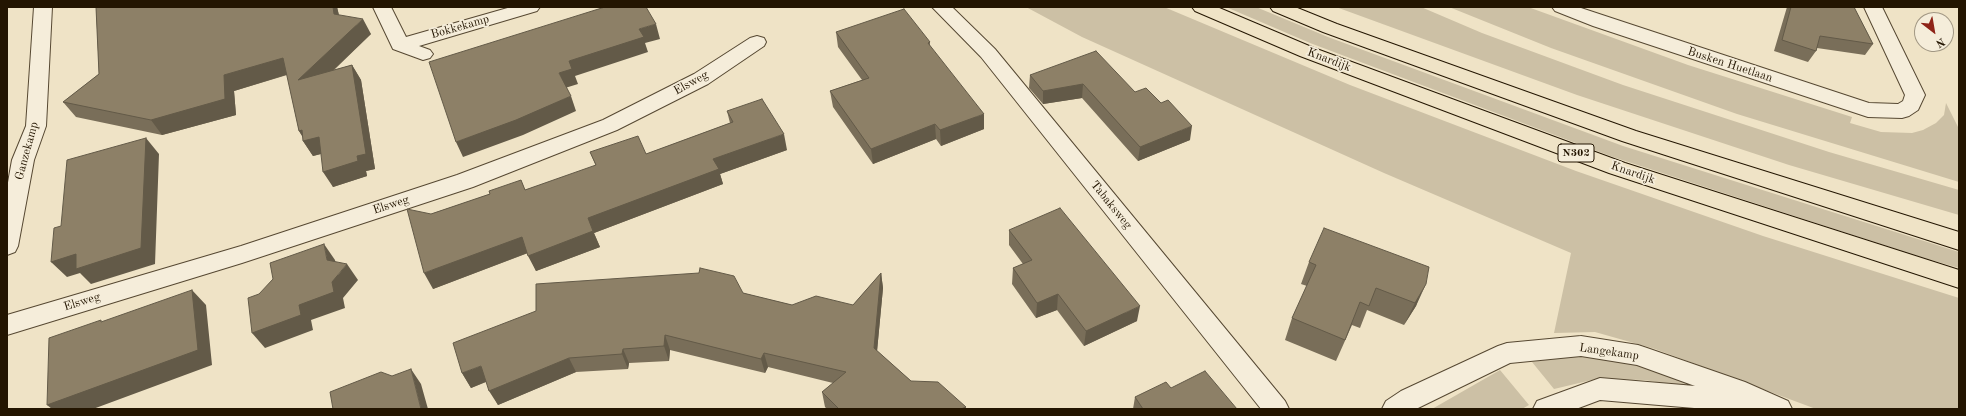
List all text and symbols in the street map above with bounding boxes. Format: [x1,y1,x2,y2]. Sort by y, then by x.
street label: Bokkekamp [429,12,491,42]
north arrow [1914,12,1954,52]
text: N [1933,35,1946,49]
street label: Busken Huetlaan [1686,44,1774,86]
street label: Knardijk [1305,45,1353,75]
street label: Elsweg [671,68,711,98]
street label: Ganzekamp [12,120,42,182]
road number: N302 [1558,144,1594,162]
street label: Knardijk [1609,159,1657,187]
street label: Tabaksweg [1087,178,1135,232]
street label: Elsweg [371,192,411,218]
street label: Elsweg [62,290,102,314]
street label: Langekamp [1578,341,1640,363]

